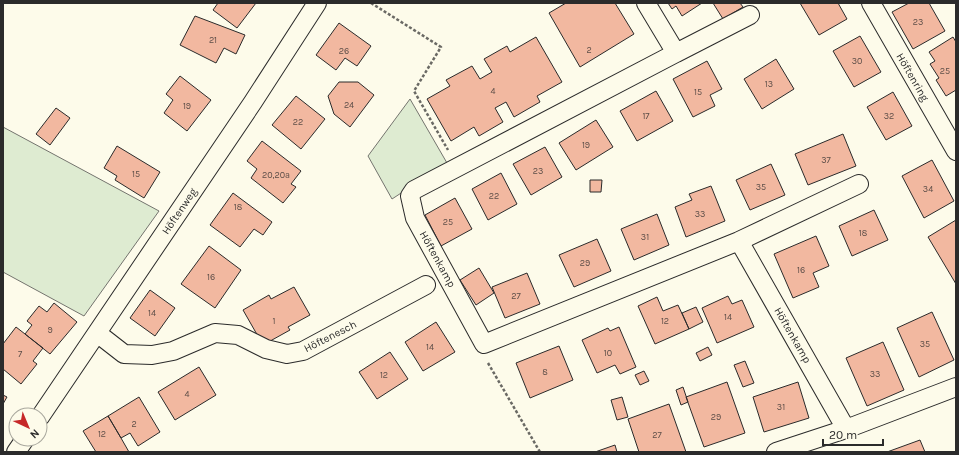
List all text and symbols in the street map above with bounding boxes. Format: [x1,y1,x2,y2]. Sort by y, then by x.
house number: 23 [913,17,923,27]
house number: 21 [209,35,217,45]
house number: 2 [586,45,592,55]
house number: 26 [339,46,349,56]
street label: Höftenring [894,51,932,104]
house number: 30 [852,56,862,66]
house number: 25 [940,66,950,76]
house number: 13 [765,79,773,89]
house number: 4 [490,86,496,96]
house number: 15 [694,87,702,97]
house number: 24 [344,100,354,110]
house number: 19 [183,101,191,111]
house number: 17 [642,111,650,121]
house number: 32 [884,111,894,121]
house number: 22 [293,117,303,127]
house number: 19 [582,140,590,150]
house number: 37 [821,155,832,165]
house number: 23 [533,166,543,176]
house number: 15 [132,169,140,179]
house number: 20,20a [262,170,290,180]
house number: 35 [756,182,766,192]
house number: 34 [923,184,933,194]
street label: Höftenweg [159,185,200,237]
house number: 22 [489,191,499,201]
house number: 18 [234,202,243,212]
house number: 33 [695,209,705,219]
house number: 25 [443,217,453,227]
house number: 18 [859,228,868,238]
street label: Höftenkamp [417,229,458,290]
house number: 31 [641,232,649,242]
house number: 29 [580,258,590,268]
house number: 16 [797,265,805,275]
house number: 16 [207,272,215,282]
house number: 27 [511,291,521,301]
street label: Höftenkamp [771,305,814,366]
house number: 14 [148,308,156,318]
house number: 14 [724,312,732,322]
house number: 1 [273,316,276,326]
house number: 12 [661,316,669,326]
street label: Höftenesch [302,318,359,355]
house number: 9 [47,325,53,335]
house number: 35 [920,339,930,349]
house number: 14 [426,342,434,352]
house number: 10 [604,348,612,358]
house number: 7 [18,349,23,359]
house number: 8 [542,367,548,377]
house number: 33 [870,369,880,379]
house number: 12 [380,370,388,380]
house number: 4 [184,389,190,399]
house number: 31 [777,402,785,412]
north arrow [8,407,48,447]
house number: 29 [711,412,721,422]
house number: 2 [131,419,137,429]
scale bar [823,421,883,447]
text: N [27,426,42,441]
text: 20 m [829,428,857,442]
house number: 12 [98,429,106,439]
house number: 27 [652,430,662,440]

